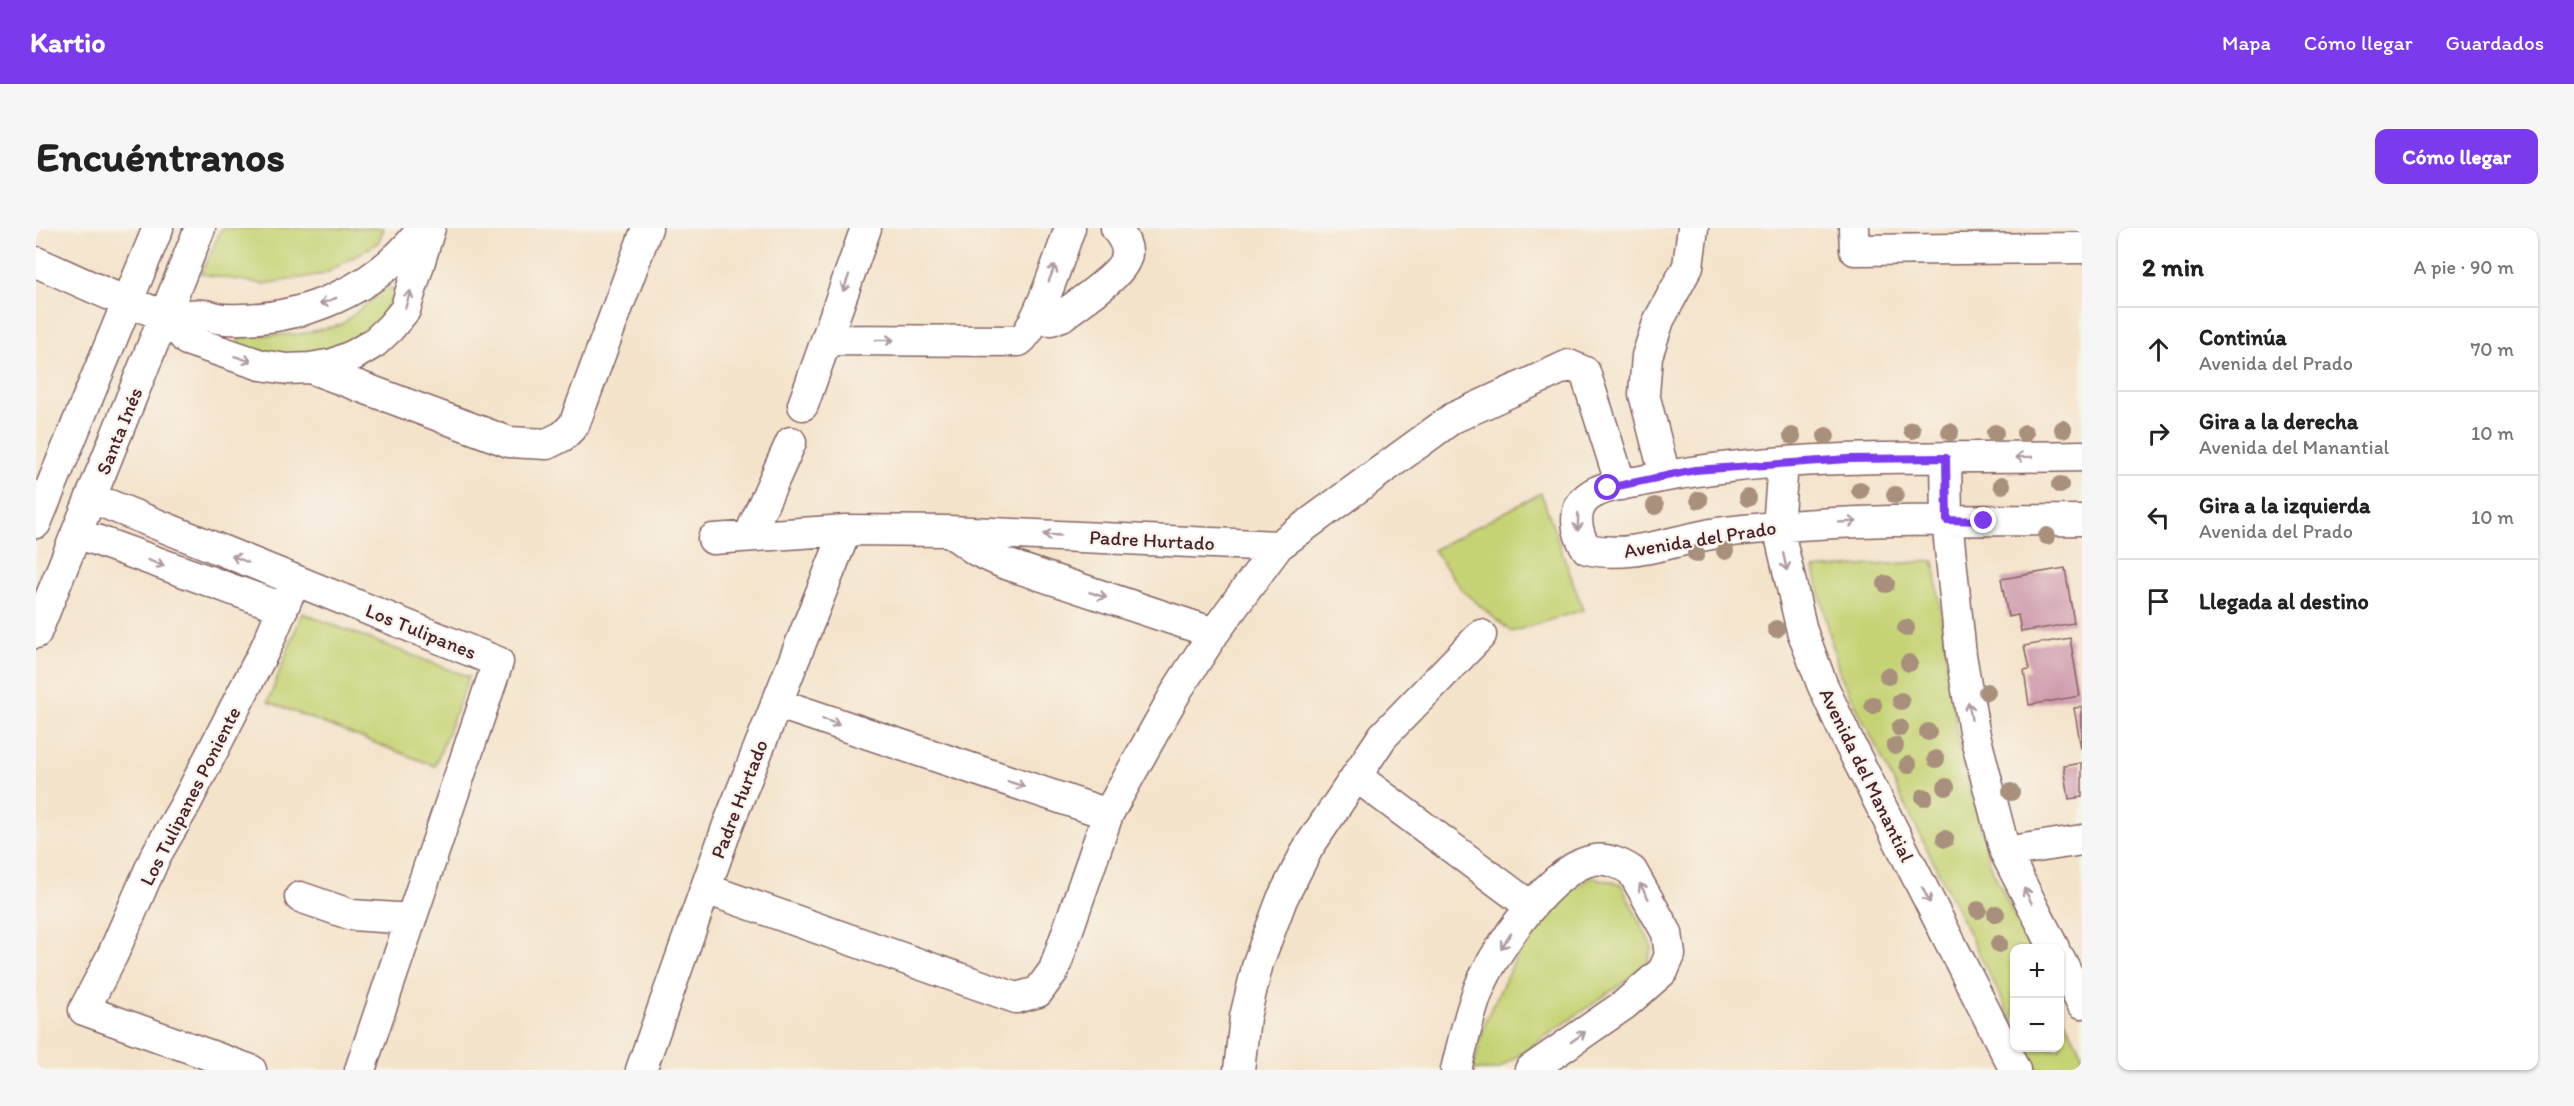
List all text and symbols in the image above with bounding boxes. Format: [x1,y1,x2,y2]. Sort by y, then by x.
text: Kartio [30,25,105,59]
text: Mapa [2222,30,2271,55]
text: Cómo llegar [2304,30,2413,55]
text: Guardados [2446,30,2544,55]
button: Cómo llegar [2375,129,2538,184]
text: Encuéntranos [36,131,285,182]
text: 2 min [2142,251,2204,283]
text: A pie · 90 m [2414,255,2514,279]
one-way arrow [1047,265,1058,283]
one-way arrow [840,273,851,292]
one-way arrow [403,290,414,309]
one-way arrow [320,297,338,308]
text: Continúa [2199,324,2287,351]
icon: ahead [2142,333,2175,366]
one-way arrow [874,334,894,346]
text: 70 m [2470,337,2514,361]
text: Avenida del Prado [2199,351,2353,375]
one-way arrow [233,354,252,365]
street label: Santa Inés [91,384,147,478]
text: Gira a la derecha [2199,408,2358,435]
icon: right [2142,417,2175,450]
text: 10 m [2471,421,2514,445]
text: Avenida del Manantial [2199,435,2389,459]
one-way arrow [2014,452,2034,463]
route start [1594,474,1620,500]
text: Gira a la izquierda [2199,492,2370,519]
icon: left [2142,501,2175,534]
text: 10 m [2471,505,2514,529]
route end [1970,507,1996,533]
one-way arrow [1573,511,1584,531]
street label: Avenida del Prado [1622,515,1778,563]
one-way arrow [1837,517,1857,528]
text: Avenida del Prado [2199,519,2353,543]
street label: Padre Hurtado [1089,525,1215,555]
one-way arrow [1042,529,1062,540]
one-way arrow [1780,552,1791,572]
one-way arrow [232,553,250,564]
one-way arrow [146,558,165,569]
icon: arrive [2142,585,2175,618]
text: Llegada al destino [2199,588,2369,615]
one-way arrow [1088,590,1107,601]
street label: Los Tulipanes [362,598,480,664]
street label: Avenida del Manantial [1815,684,1920,866]
street label: Los Tulipanes Poniente [134,702,246,890]
one-way arrow [1965,702,1976,721]
one-way arrow [821,717,840,728]
street label: Padre Hurtado [705,736,773,862]
one-way arrow [1006,779,1025,790]
one-way arrow [1637,883,1649,900]
one-way arrow [1921,886,1932,904]
one-way arrow [2021,888,2033,906]
one-way arrow [1499,933,1512,950]
map controls [2010,944,2064,1052]
button: + [2010,944,2064,998]
button: − [2010,998,2064,1052]
one-way arrow [1569,1031,1586,1043]

